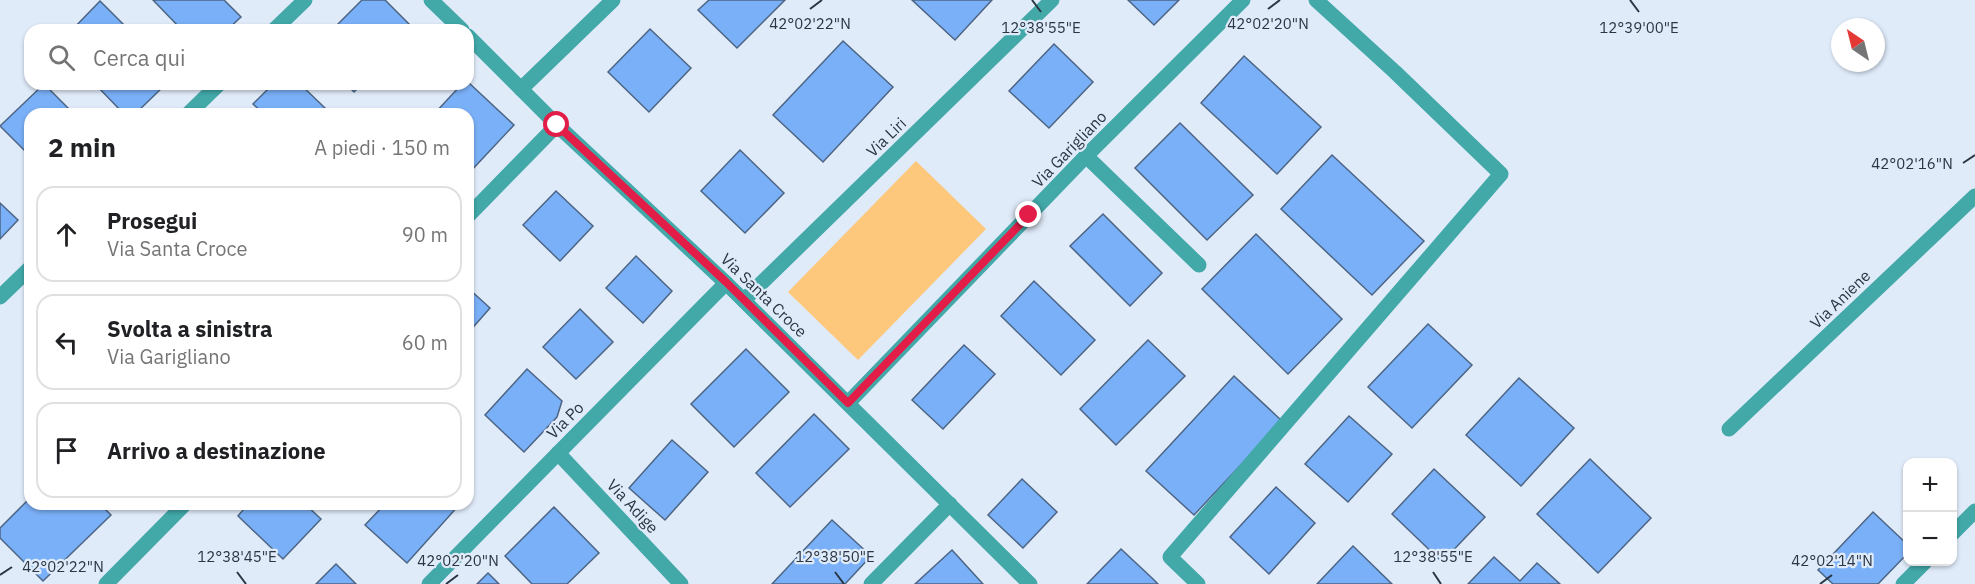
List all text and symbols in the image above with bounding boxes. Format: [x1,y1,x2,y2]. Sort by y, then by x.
text: 42°02'22"N [769,14,851,33]
text: 42°02'20"N [1227,14,1309,33]
text: 12°38'55"E [1001,18,1081,37]
text: 12°39'00"E [1599,18,1679,37]
north arrow [1831,18,1885,72]
search box [24,24,474,90]
icon: search [45,41,78,74]
text: Cerca qui [93,43,185,72]
street label: Via Garigliano [1027,106,1111,192]
route start [543,111,569,137]
street label: Via Liri [862,113,910,161]
text: 2 min [48,130,116,164]
text: A piedi · 150 m [314,134,450,161]
text: 42°02'16"N [1871,154,1953,173]
route end [1015,201,1041,227]
text: Prosegui [107,206,197,235]
icon: ahead [50,218,83,251]
text: 90 m [402,221,448,248]
text: Via Santa Croce [107,235,247,262]
street label: Via Santa Croce [717,249,812,341]
street label: Via Aniene [1806,265,1874,333]
text: Svolta a sinistra [107,314,272,343]
icon: left [50,326,83,359]
text: 60 m [402,329,448,356]
text: Via Garigliano [107,343,231,370]
street label: Via Po [542,397,588,443]
icon: arrive [50,434,83,467]
text: Arrivo a destinazione [107,436,326,465]
map controls [1903,458,1957,566]
button: + [1903,458,1957,512]
street label: Via Adige [603,475,663,537]
button: − [1903,512,1957,566]
text: 12°38'45"E [197,547,277,566]
text: 12°38'50"E [795,547,875,566]
text: 12°38'55"E [1393,547,1473,566]
text: 42°02'20"N [417,551,499,570]
text: 42°02'14"N [1791,551,1873,570]
text: 42°02'22"N [22,557,104,576]

